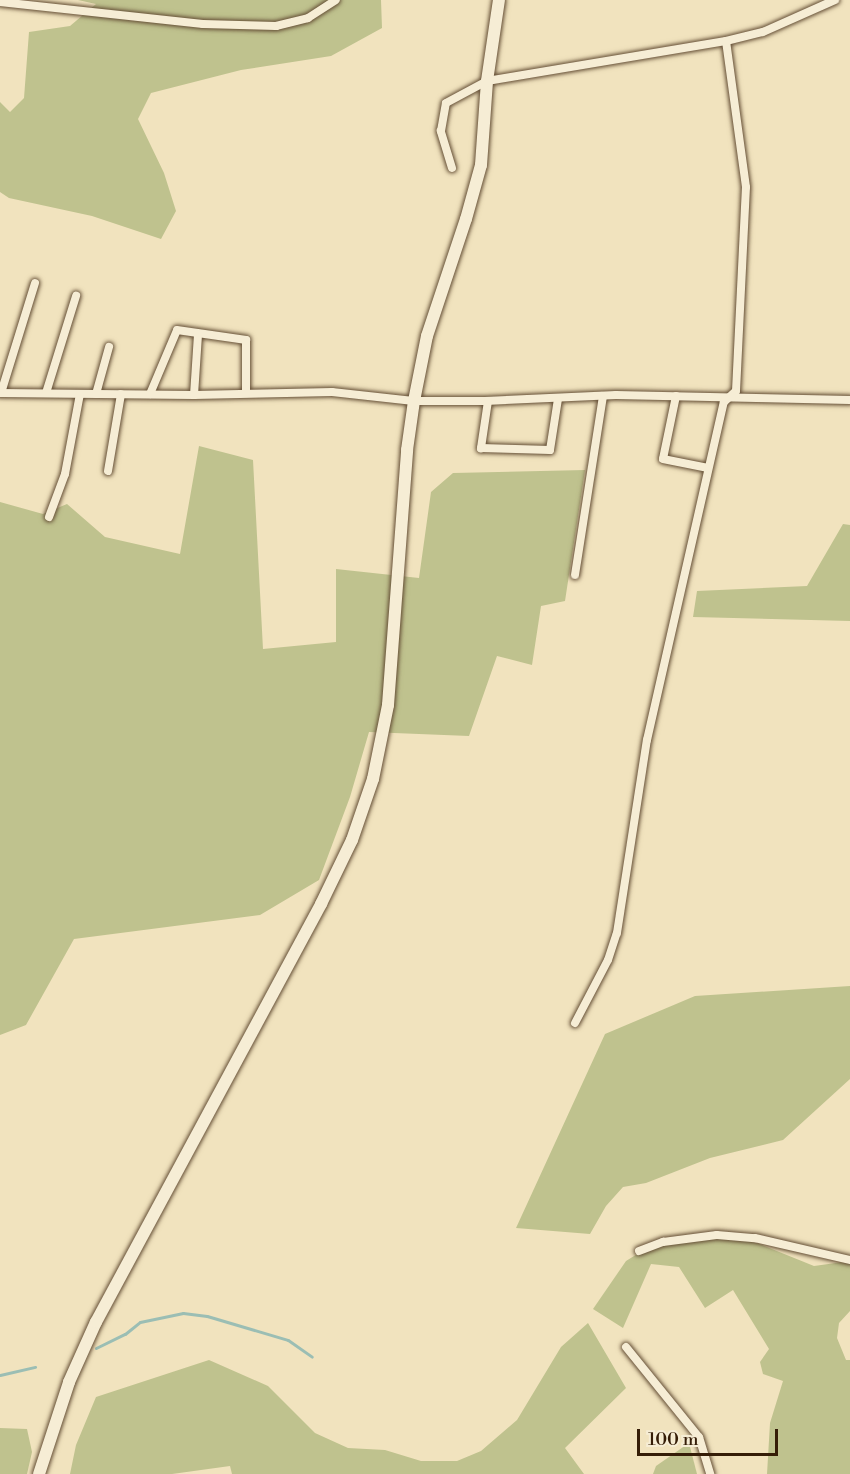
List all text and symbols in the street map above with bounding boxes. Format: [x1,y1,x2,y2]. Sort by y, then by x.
scale bar [640,1417,781,1455]
text: 100 m [648,1428,699,1451]

